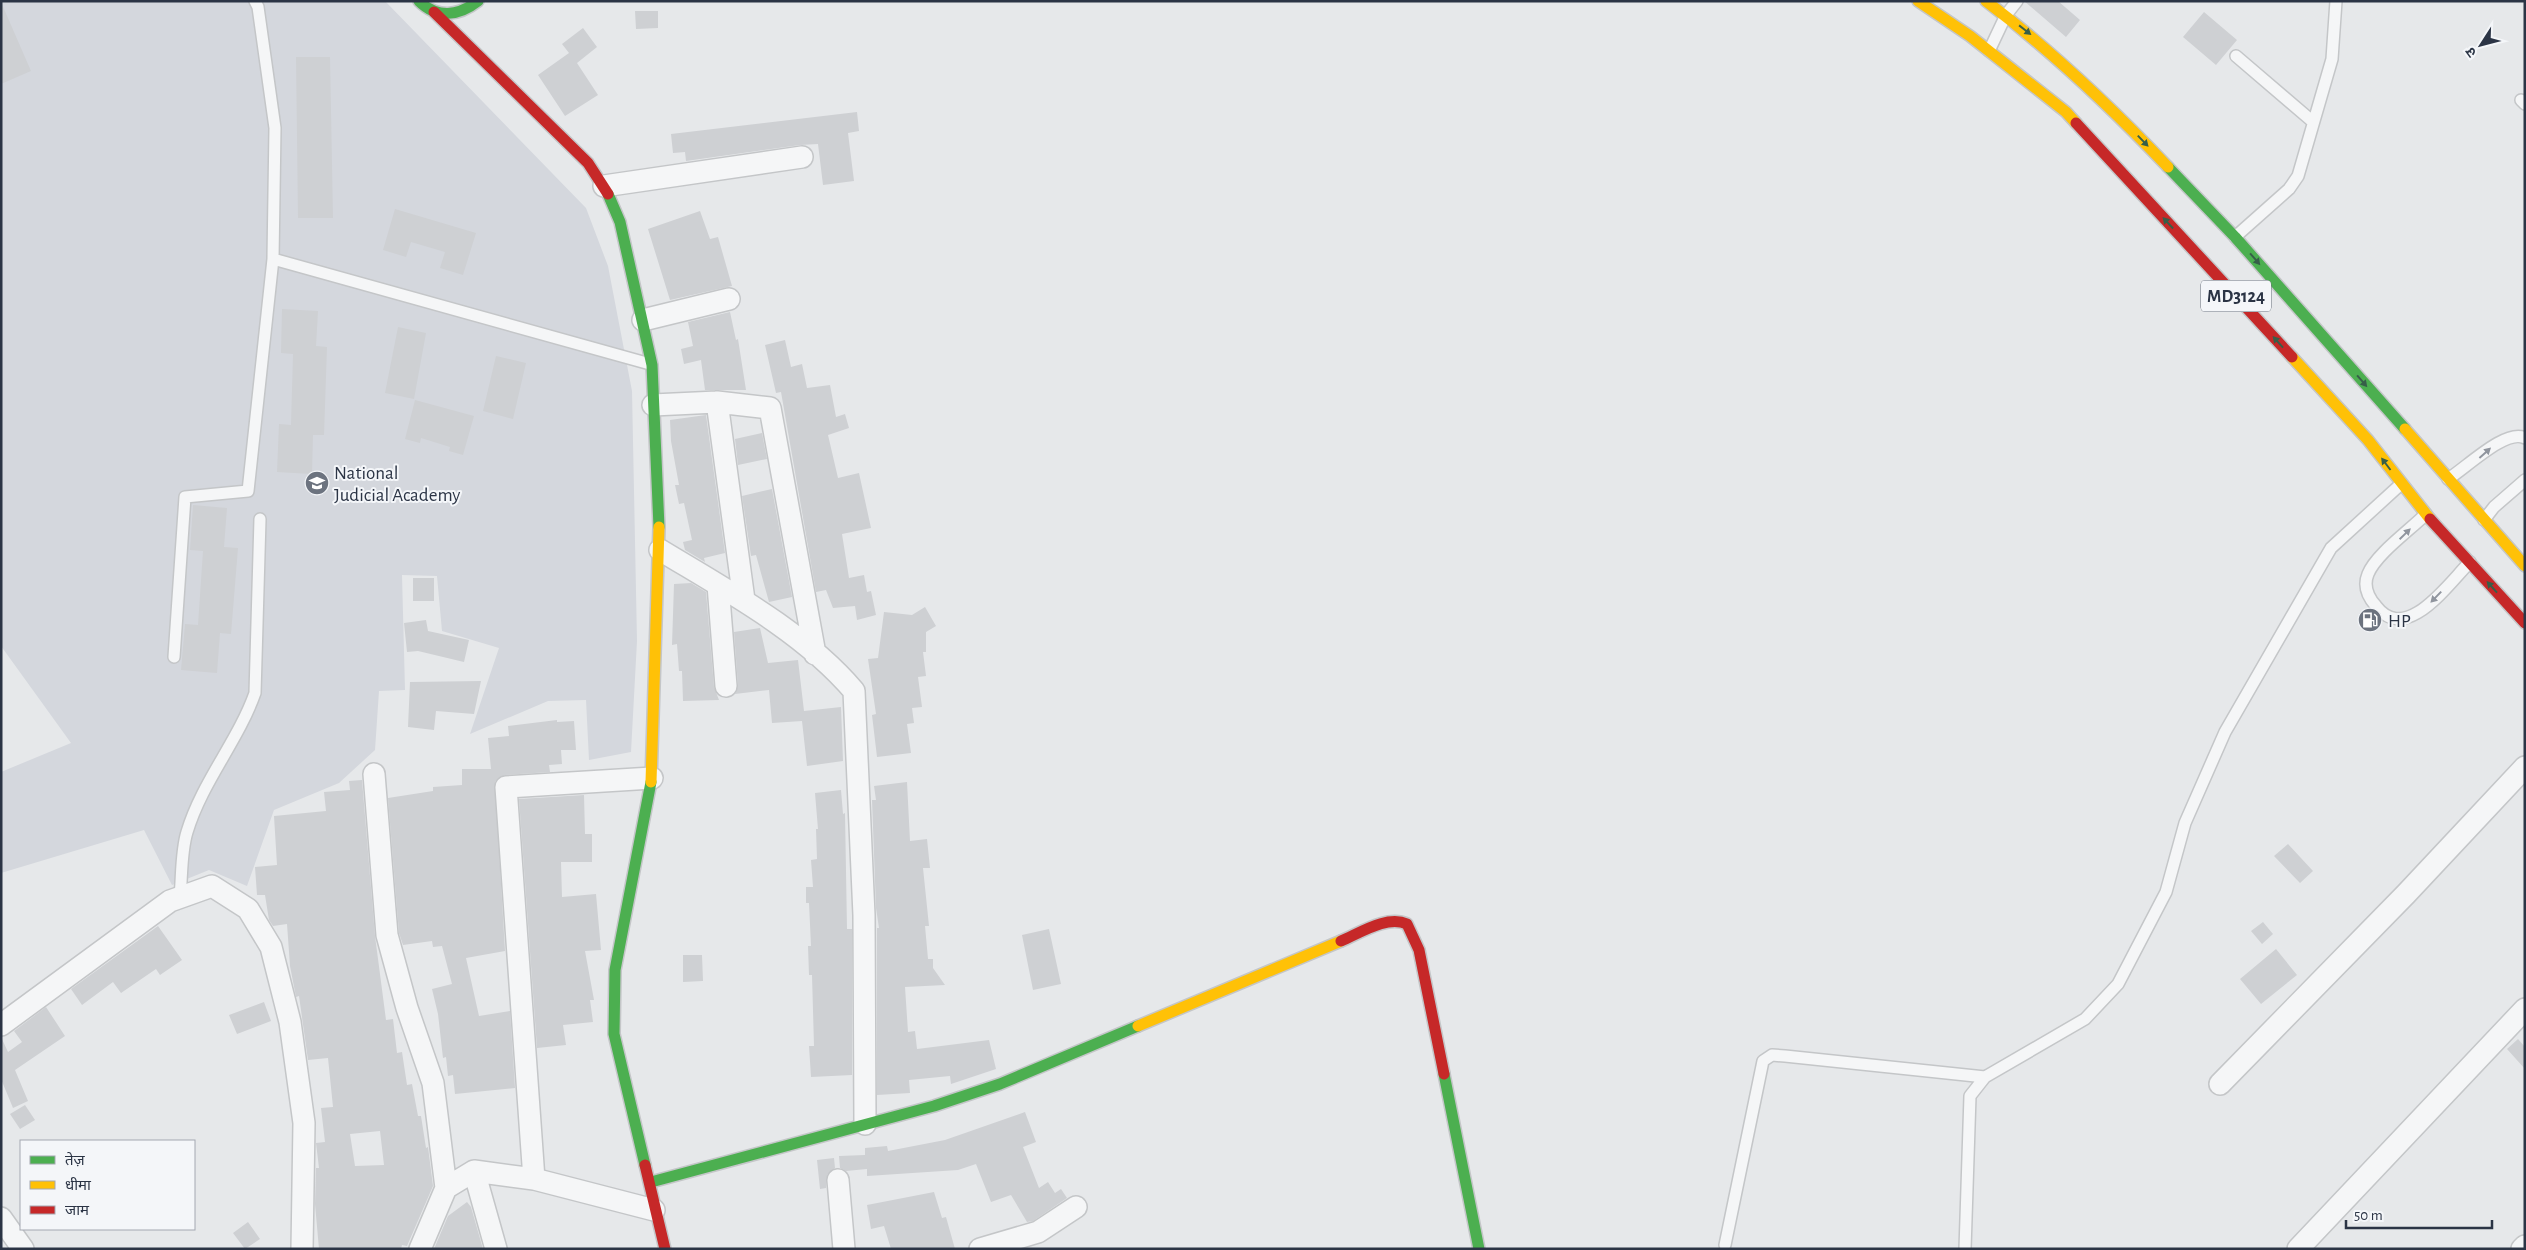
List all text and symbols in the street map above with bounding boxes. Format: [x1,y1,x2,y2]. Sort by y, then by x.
north arrow [2456,20,2506,70]
one-way arrow [2018,25,2032,35]
text: उ [2463,44,2479,59]
one-way arrow [2137,135,2149,147]
one-way arrow [2162,217,2174,229]
one-way arrow [2249,253,2260,266]
road number: MD3124 [2201,280,2271,312]
one-way arrow [2272,337,2284,349]
one-way arrow [2356,375,2368,387]
one-way arrow [2479,447,2491,459]
one-way arrow [2381,457,2391,471]
place label: National Judicial Academy [334,464,460,505]
school or university icon: National Judicial Academy [304,470,330,496]
one-way arrow [2398,528,2410,540]
one-way arrow [2486,581,2498,593]
one-way arrow [2430,591,2442,603]
fuel station icon: HP [2357,607,2383,633]
place label: HP [2388,612,2411,631]
legend [20,1140,195,1230]
text: तेज़ [65,1151,86,1168]
text: धीमा [65,1177,92,1193]
scale bar [2346,1198,2492,1230]
text: जाम [65,1203,90,1218]
text: 50 m [2354,1208,2383,1223]

